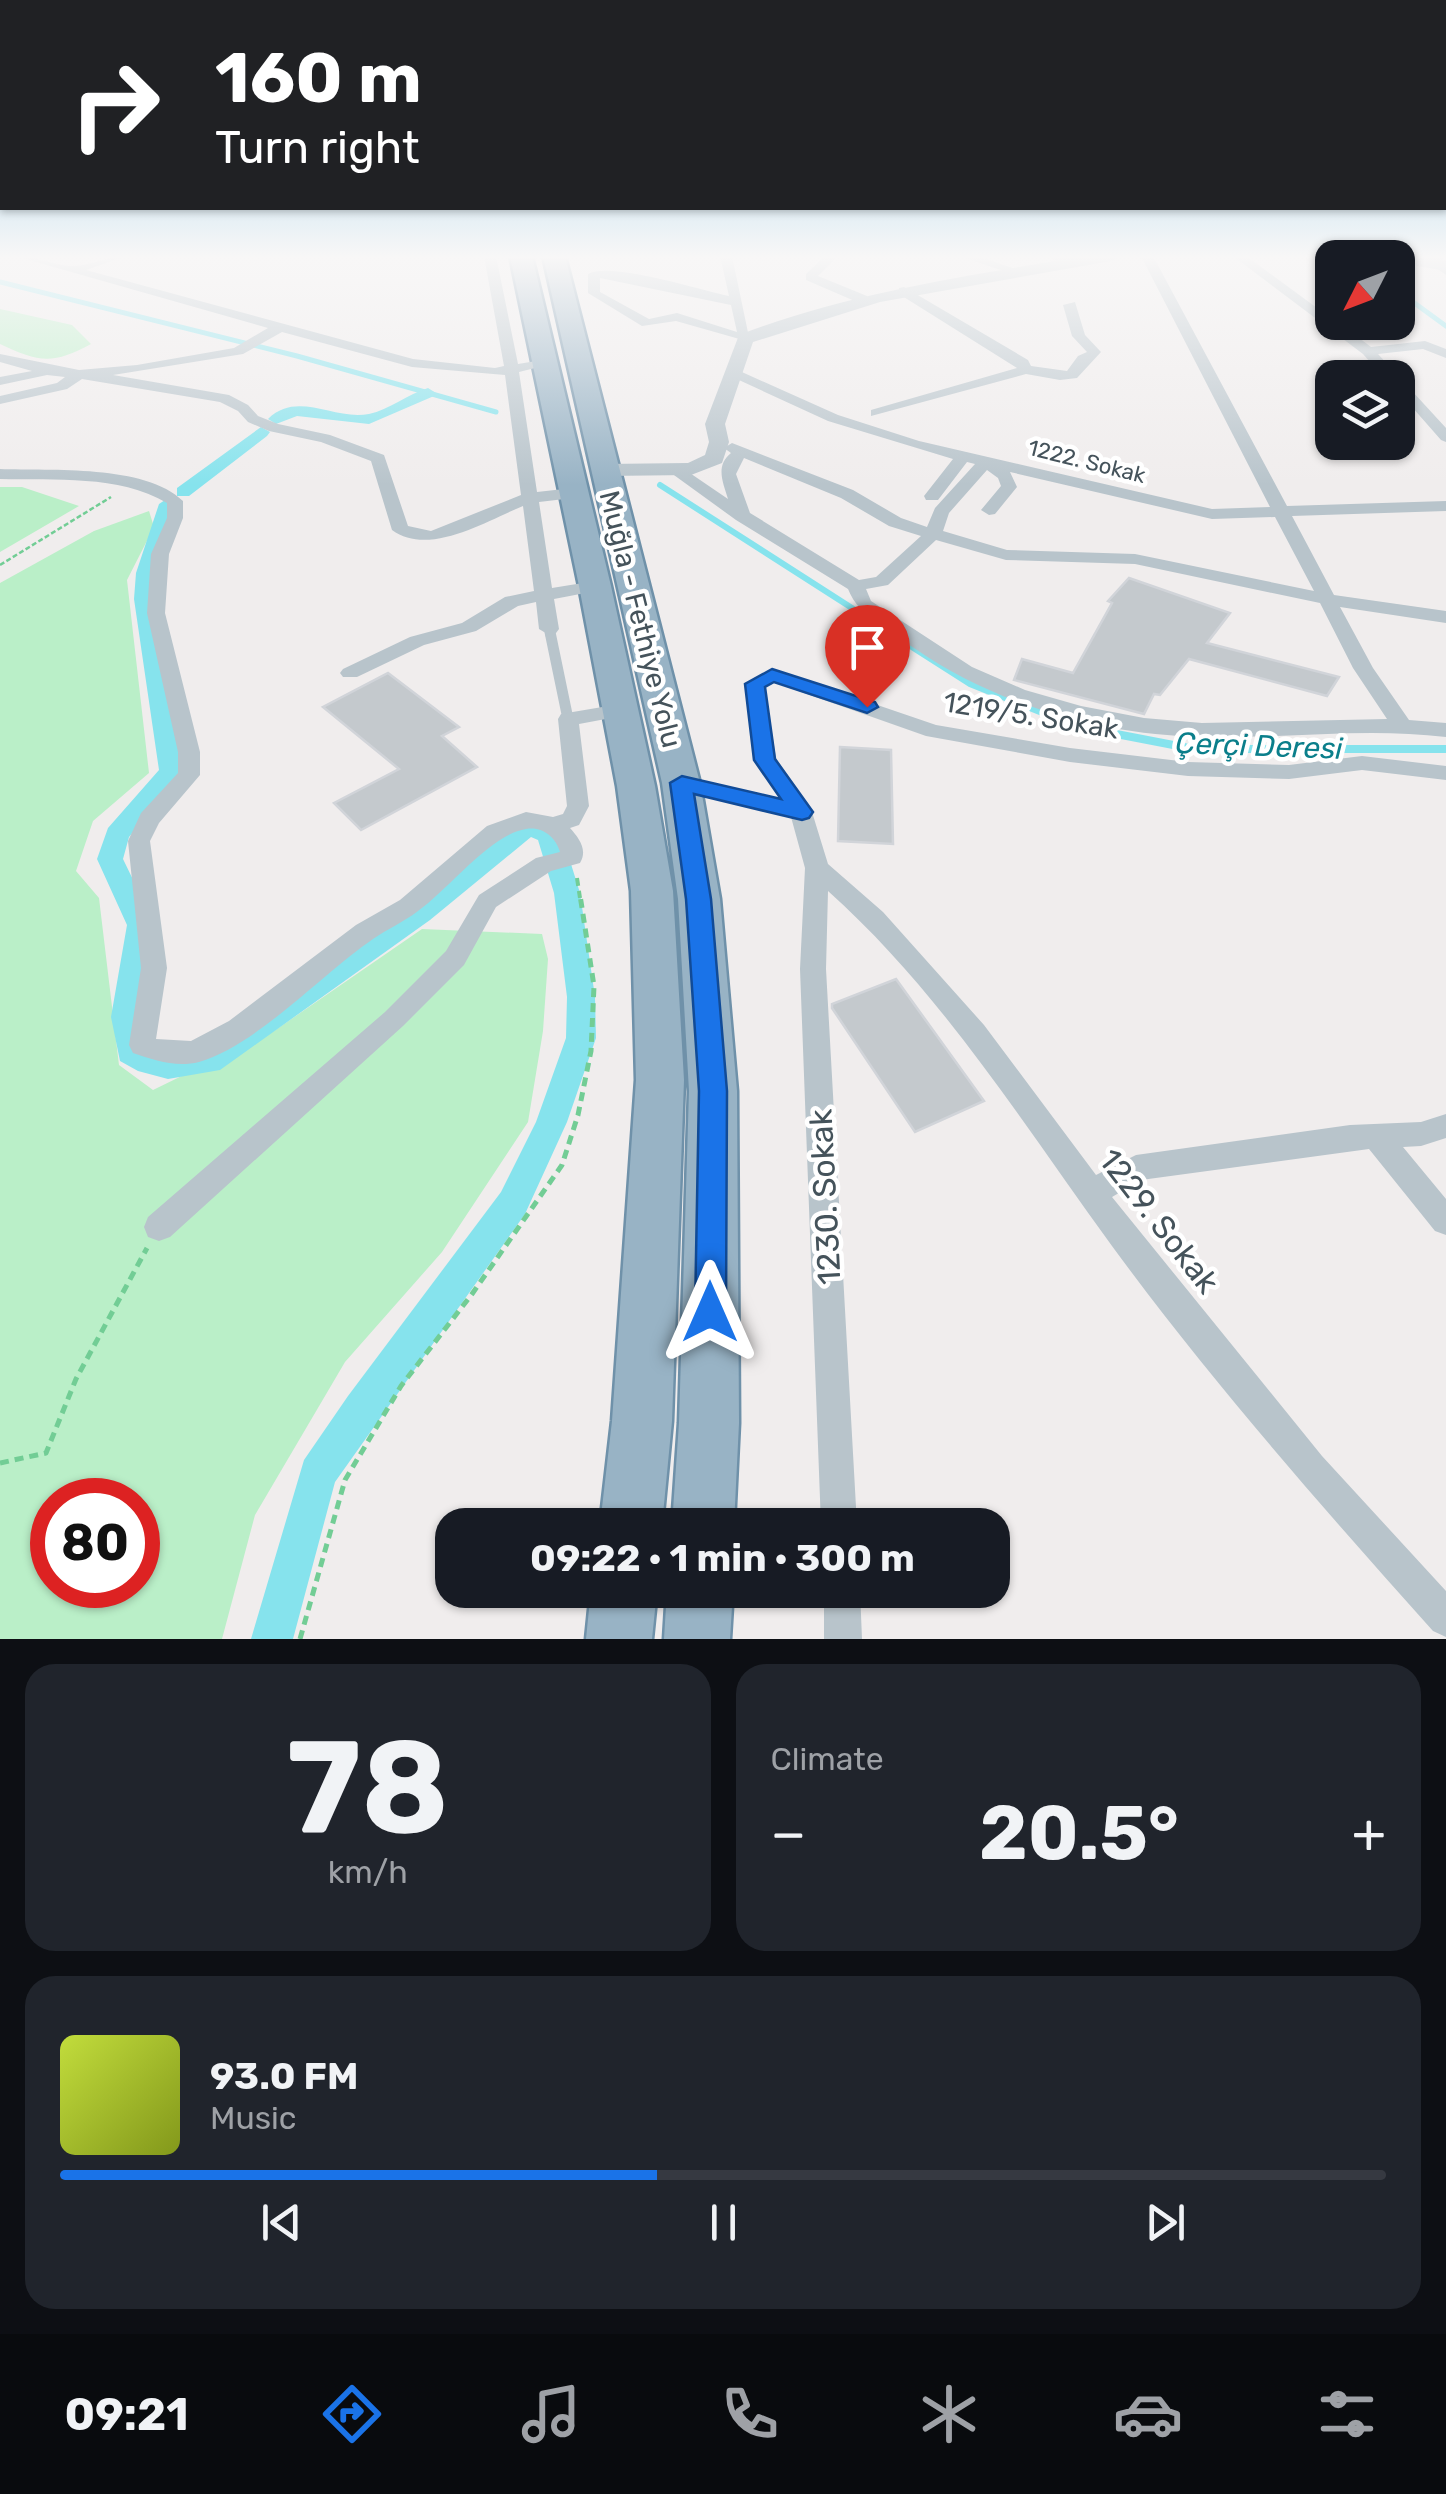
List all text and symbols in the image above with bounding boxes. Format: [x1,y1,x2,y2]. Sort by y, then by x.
text: 160 m [215,37,422,120]
icon: right [50,40,180,170]
text: Turn right [215,121,419,174]
north arrow [1315,240,1415,340]
map controls [1315,240,1415,460]
button: layers [1315,360,1415,460]
street label: 1222. Sokak [1025,434,1149,489]
street label: Muğla - Fethiye Yolu [593,487,688,751]
pin [825,605,910,708]
icon: arrive [840,620,895,675]
street label: 1219/5. Sokak [941,685,1121,746]
water label: Çerçi Deresi [1175,725,1344,767]
street label: 1230. Sokak [801,1108,849,1286]
street label: 1229. Sokak [1091,1141,1227,1301]
position arrow [658,1260,762,1364]
speed limit sign: 80 [30,1478,160,1608]
text: 09:22 · 1 min · 300 m [530,1535,915,1581]
text: 78 [286,1710,449,1865]
text: Climate [771,1740,884,1778]
text: 20.5° [979,1789,1179,1878]
text: − [771,1801,806,1866]
text: + [1352,1801,1386,1866]
text: km/h [328,1853,408,1891]
text: 93.0 FM [210,2053,359,2099]
text: Music [210,2099,296,2137]
icon: previous [254,2195,309,2250]
icon: pause [696,2195,751,2250]
icon: next [1138,2195,1193,2250]
icon: directions [317,2379,387,2449]
icon: music [516,2379,586,2449]
icon: phone [715,2379,785,2449]
icon: climate [914,2379,984,2449]
icon: car [1113,2379,1183,2449]
icon: filters [1312,2379,1382,2449]
text: 09:21 [64,2388,189,2441]

